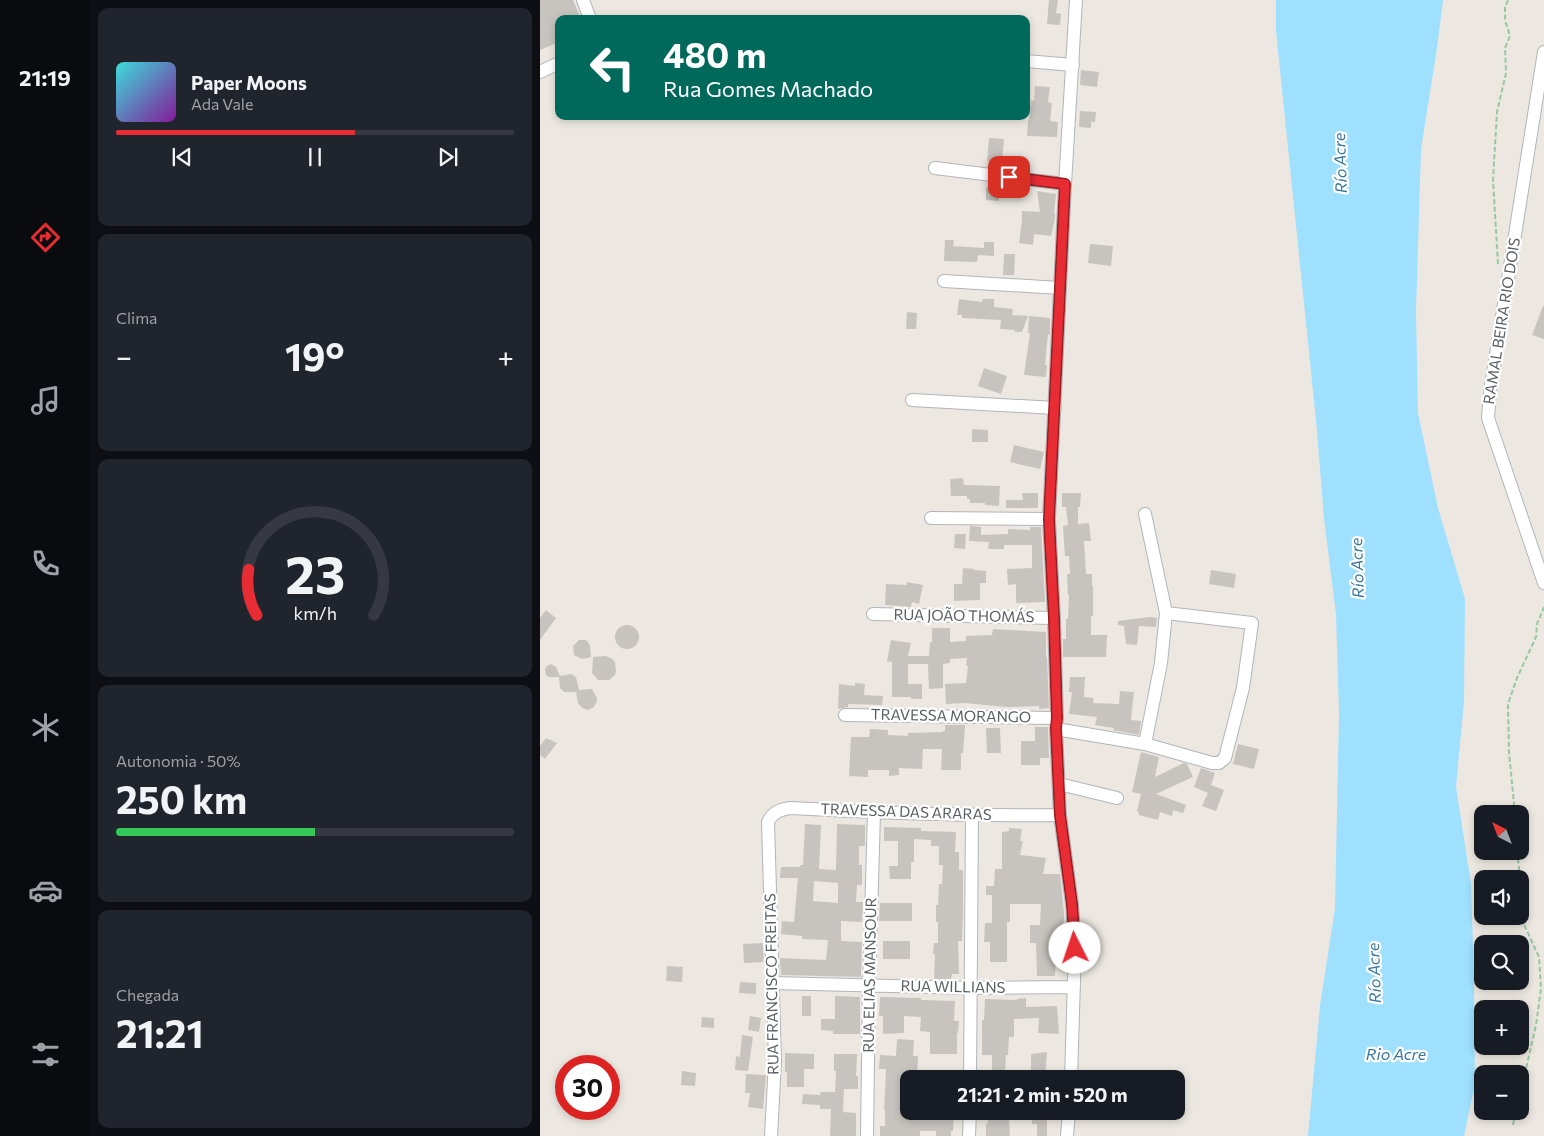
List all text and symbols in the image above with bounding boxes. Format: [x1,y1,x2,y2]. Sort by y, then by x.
text: 480 m [663,32,767,75]
icon: left [580,35,645,100]
text: 21:19 [19,64,71,91]
text: Paper Moons [191,71,307,94]
text: Rua Gomes Machado [663,75,873,102]
text: Ada Vale [191,94,253,113]
water label: Río Acre [1329,132,1350,193]
icon: previous [168,143,196,171]
icon: pause [301,143,329,171]
icon: next [434,143,462,171]
pin [988,156,1030,198]
icon: arrive [995,163,1023,191]
icon: directions [28,220,63,255]
street label: RAMAL BEIRA RIO DOIS [1479,236,1523,405]
text: Clima [116,308,157,327]
text: 19° [285,332,345,379]
text: − [116,339,132,373]
text: + [498,339,514,373]
icon: music [28,383,63,418]
water label: Río Acre [1346,537,1367,598]
text: 23 [285,541,345,605]
icon: phone [28,546,63,581]
text: km/h [293,602,337,624]
street label: RUA JOÃO THOMÁS [893,604,1035,625]
street label: TRAVESSA MORANGO [871,705,1031,725]
icon: climate [28,710,63,745]
text: Autonomia · 50% [116,751,241,770]
text: 250 km [116,775,247,822]
street label: TRAVESSA DAS ARARAS [820,799,992,823]
north arrow [1474,805,1529,860]
map controls [1474,805,1529,1120]
button: sound [1474,870,1529,925]
icon: car [28,873,63,908]
street label: RUA FRANCISCO FREITAS [760,893,782,1075]
street label: RUA ELIAS MANSOUR [859,897,879,1053]
position arrow [1048,921,1100,973]
button: search [1474,935,1529,990]
water label: Río Acre [1363,942,1384,1003]
street label: RUA WILLIANS [900,976,1006,996]
text: Chegada [116,985,179,1004]
button: + [1474,1000,1529,1055]
text: 21:21 [116,1009,204,1056]
icon: filters [28,1037,63,1072]
water label: Rio Acre [1366,1044,1427,1063]
speed limit sign: 30 [555,1055,620,1120]
button: − [1474,1065,1529,1120]
text: 21:21 · 2 min · 520 m [957,1083,1128,1106]

